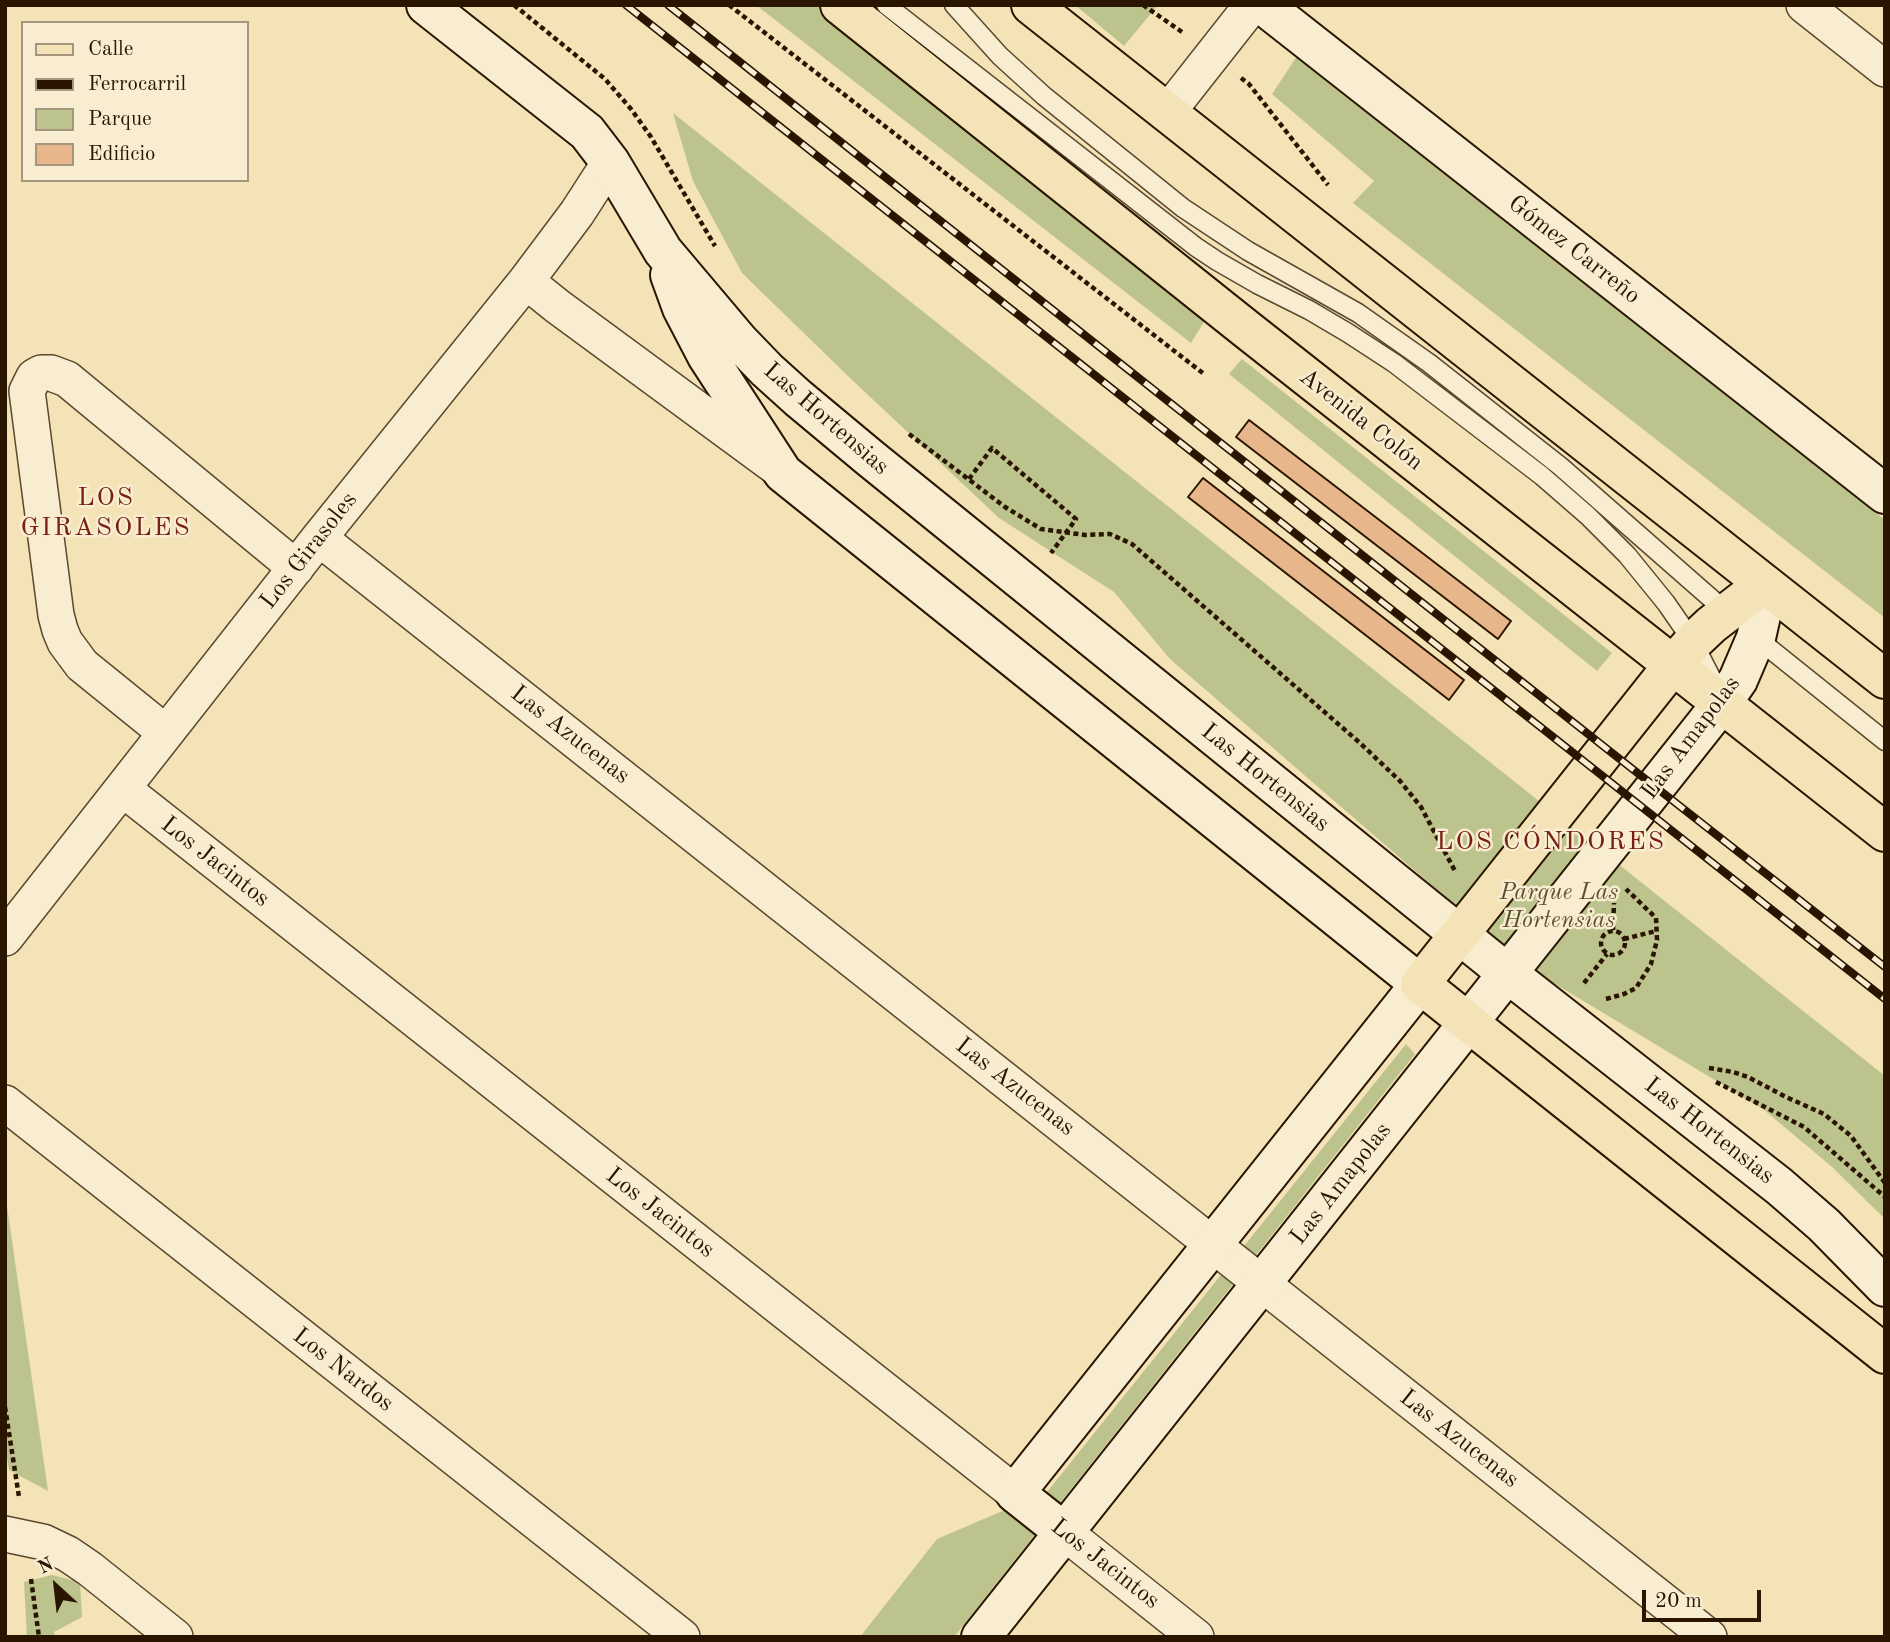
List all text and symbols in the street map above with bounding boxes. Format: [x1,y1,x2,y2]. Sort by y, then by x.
legend [21,21,248,182]
text: Calle [88,39,133,60]
text: Ferrocarril [88,74,186,95]
text: Parque [88,109,152,130]
text: Edificio [88,144,156,165]
street label: Gómez Carreño [1502,189,1646,311]
street label: Las Hortensias [757,357,895,481]
street label: Avenida Colón [1293,363,1429,477]
district label: LOS GIRASOLES [22,482,190,544]
street label: Los Girasoles [254,487,364,615]
street label: Las Amapolas [1635,670,1747,806]
street label: Las Azucenas [505,679,635,791]
street label: Las Hortensias [1195,717,1335,839]
street label: Los Jacintos [155,810,275,914]
district label: LOS CÓNDORES [1438,826,1664,858]
park label: Parque Las Hortensias [1500,879,1618,935]
street label: Las Azucenas [950,1031,1080,1143]
street label: Las Hortensias [1638,1071,1780,1191]
street label: Las Amapolas [1284,1117,1398,1251]
street label: Los Jacintos [600,1161,720,1265]
street label: Los Nardos [287,1322,399,1418]
street label: Las Azucenas [1394,1383,1524,1495]
street label: Los Jacintos [1045,1512,1165,1616]
north arrow [21,1551,91,1621]
text: N [35,1555,57,1579]
scale bar [1645,1576,1764,1620]
text: 20 m [1655,1591,1702,1612]

